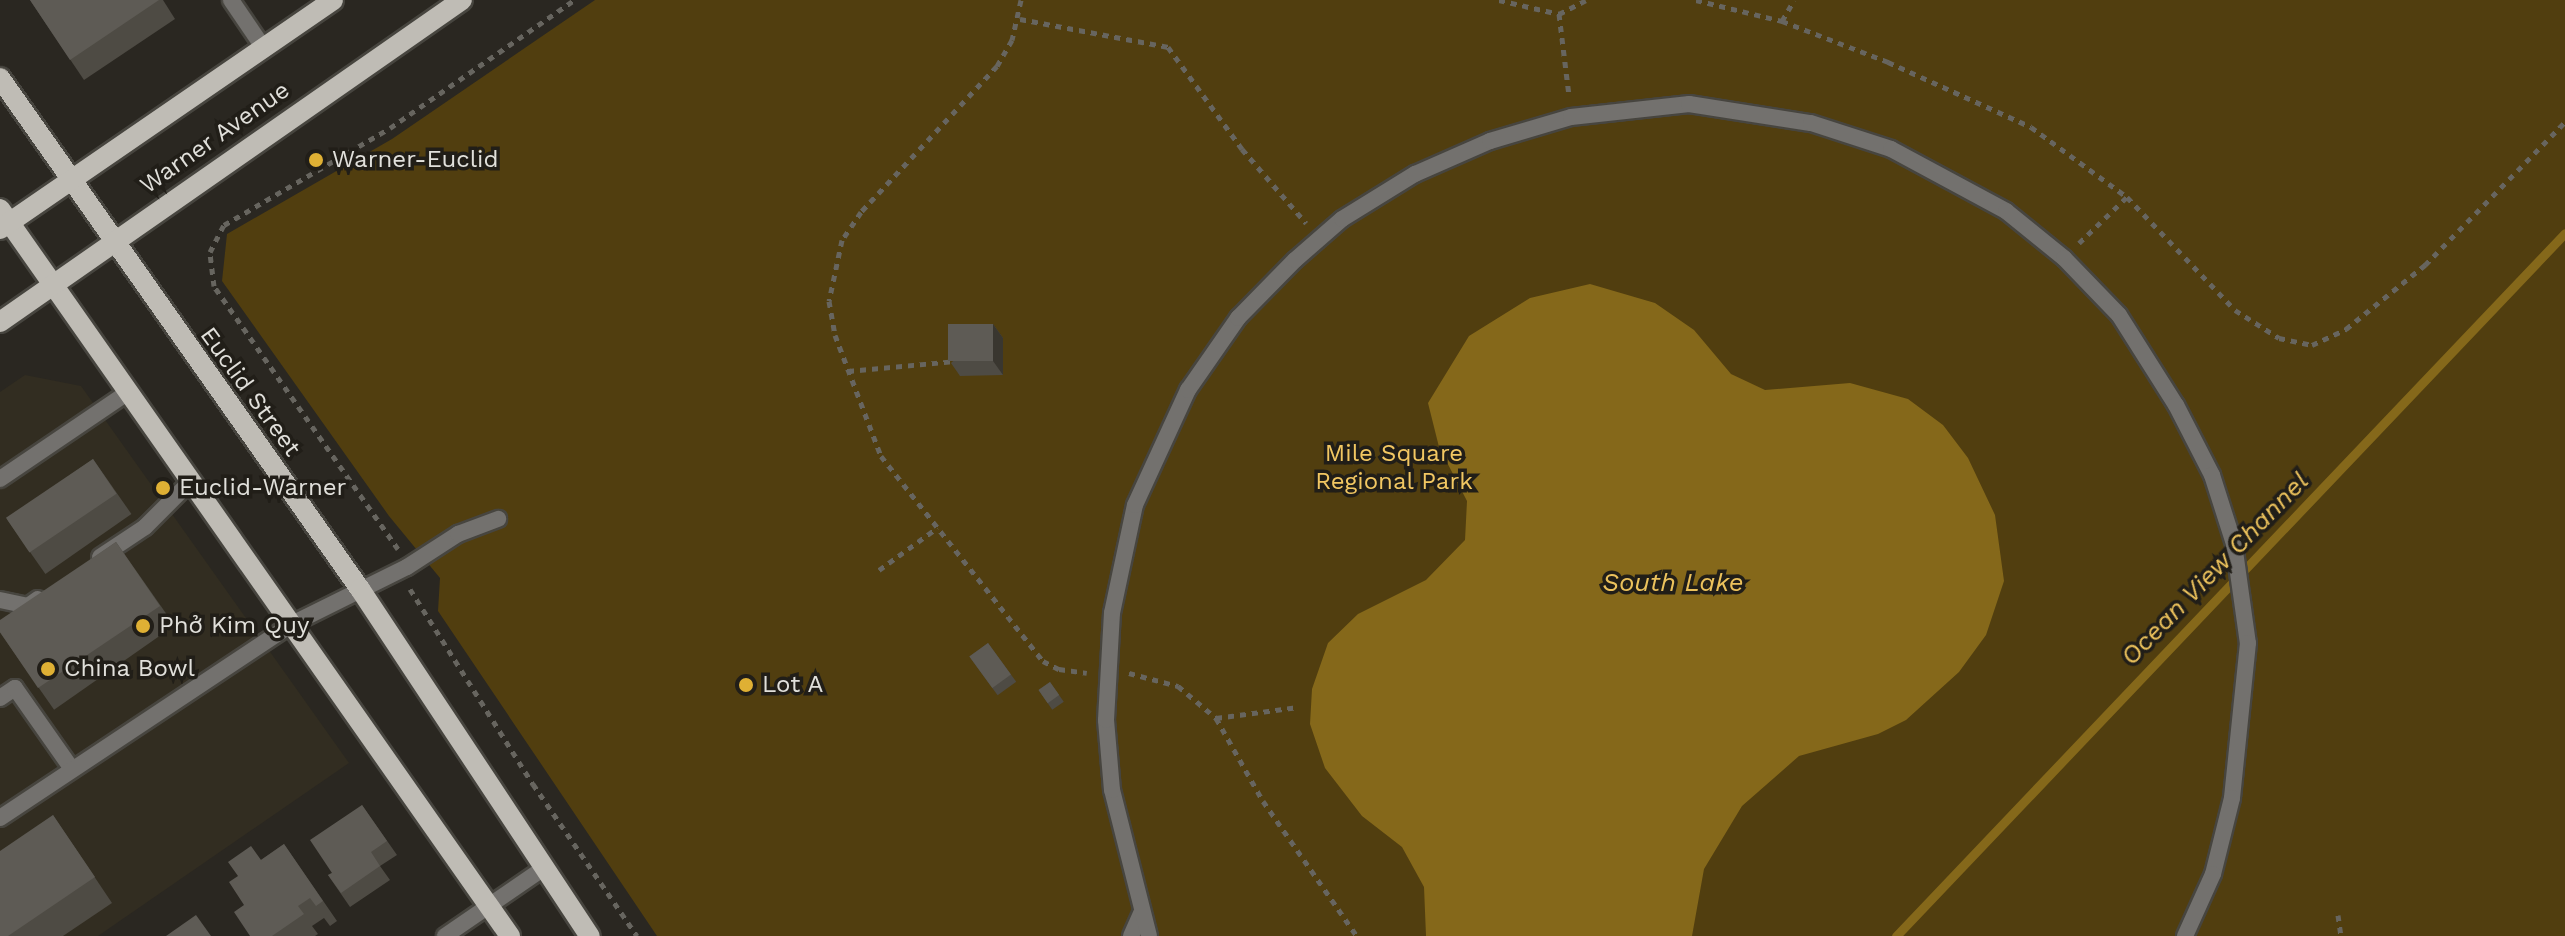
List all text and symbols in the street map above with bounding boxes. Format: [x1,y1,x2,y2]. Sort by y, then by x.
street label: Warner Avenue [134,75,296,201]
place label: Warner-Euclid [332,146,498,174]
marker: Warner-Euclid [307,151,325,169]
street label: Euclid Street [194,322,306,462]
park label: Mile Square Regional Park [1315,440,1473,496]
water label: Ocean View Channel [2114,465,2316,673]
place label: Euclid-Warner [179,474,346,502]
marker: Euclid-Warner [154,479,172,497]
water label: South Lake [1602,567,1744,599]
place label: Phở Kim Quy [159,612,309,640]
marker: Phở Kim Quy [134,617,152,635]
place label: China Bowl [64,655,195,683]
marker: China Bowl [39,660,57,678]
place label: Lot A [762,671,824,699]
marker: Lot A [737,676,755,694]

